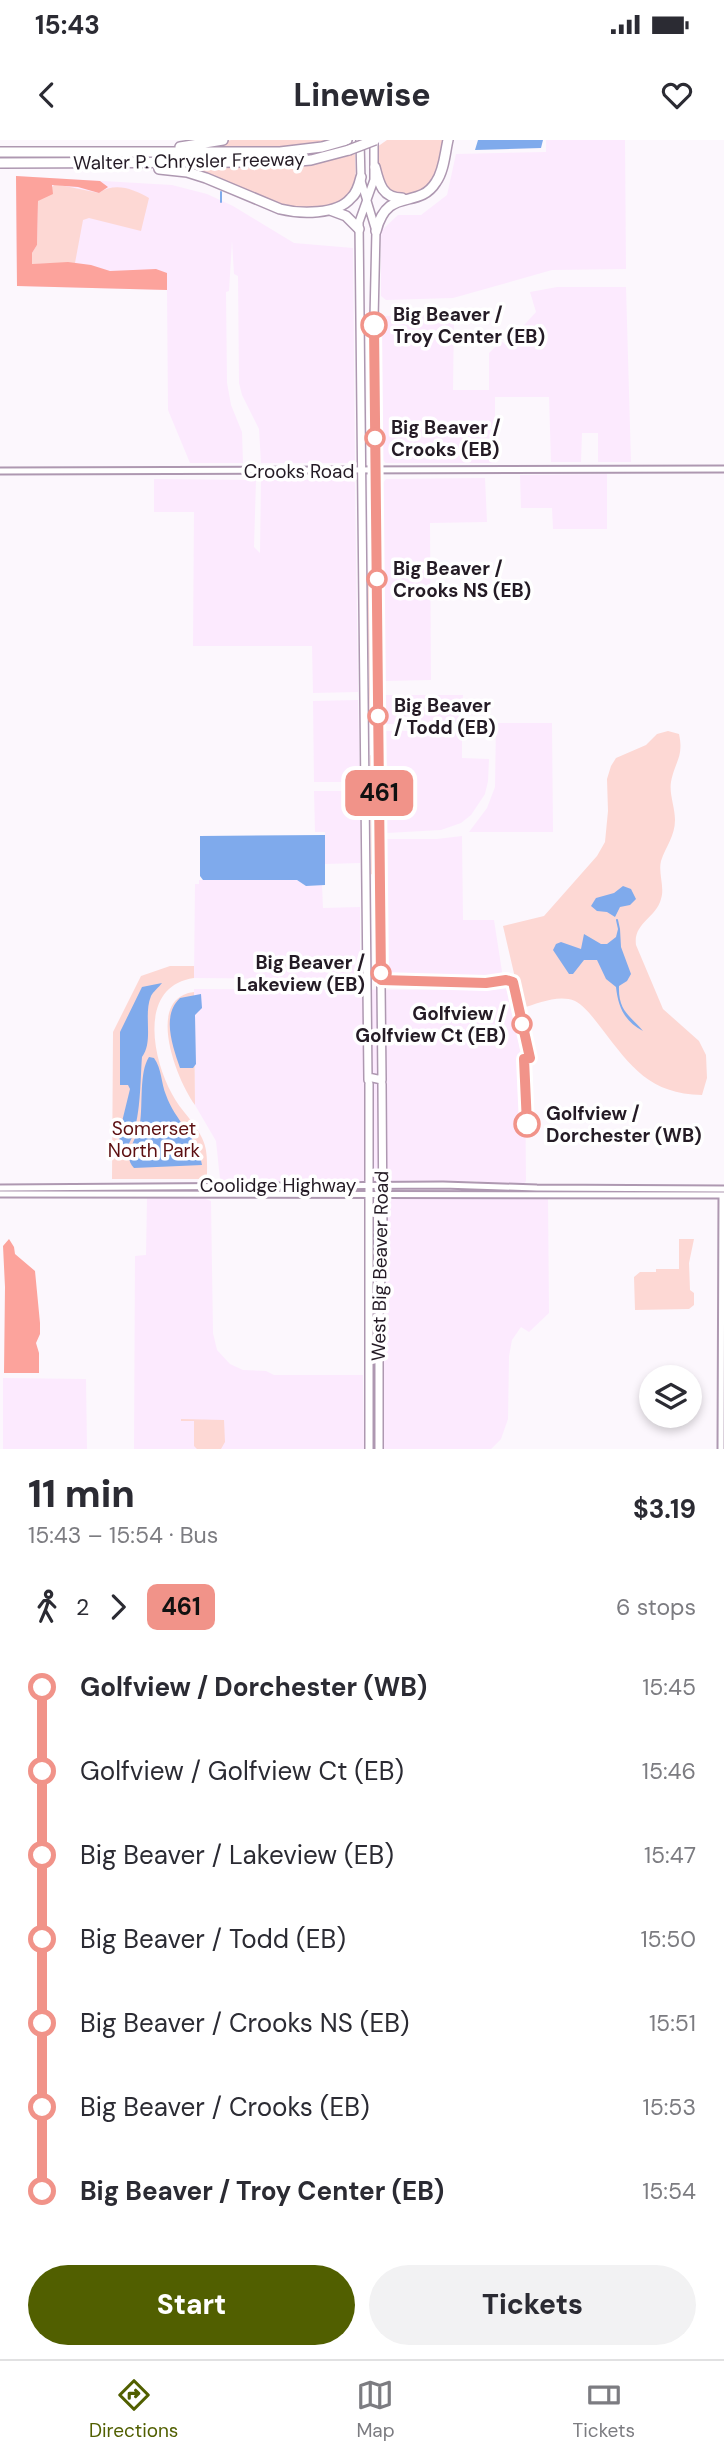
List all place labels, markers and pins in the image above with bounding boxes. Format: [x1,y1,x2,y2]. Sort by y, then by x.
place label: Big Beaver / Troy Center (EB) [393,302,545,349]
marker: Big Beaver / Troy Center (EB) [361,312,387,338]
place label: Big Beaver / Crooks (EB) [391,415,501,462]
marker: Big Beaver / Crooks (EB) [365,428,385,448]
place label: Big Beaver / Crooks NS (EB) [393,556,531,603]
marker: Big Beaver / Crooks NS (EB) [367,569,387,589]
place label: Big Beaver / Todd (EB) [394,693,496,740]
marker: Big Beaver / Todd (EB) [368,706,388,726]
place label: Big Beaver / Lakeview (EB) [236,950,365,997]
marker: Big Beaver / Lakeview (EB) [371,963,391,983]
place label: Golfview / Golfview Ct (EB) [355,1001,506,1048]
marker: Golfview / Golfview Ct (EB) [512,1014,532,1034]
place label: Golfview / Dorchester (WB) [546,1101,702,1148]
marker: Golfview / Dorchester (WB) [514,1111,540,1137]

